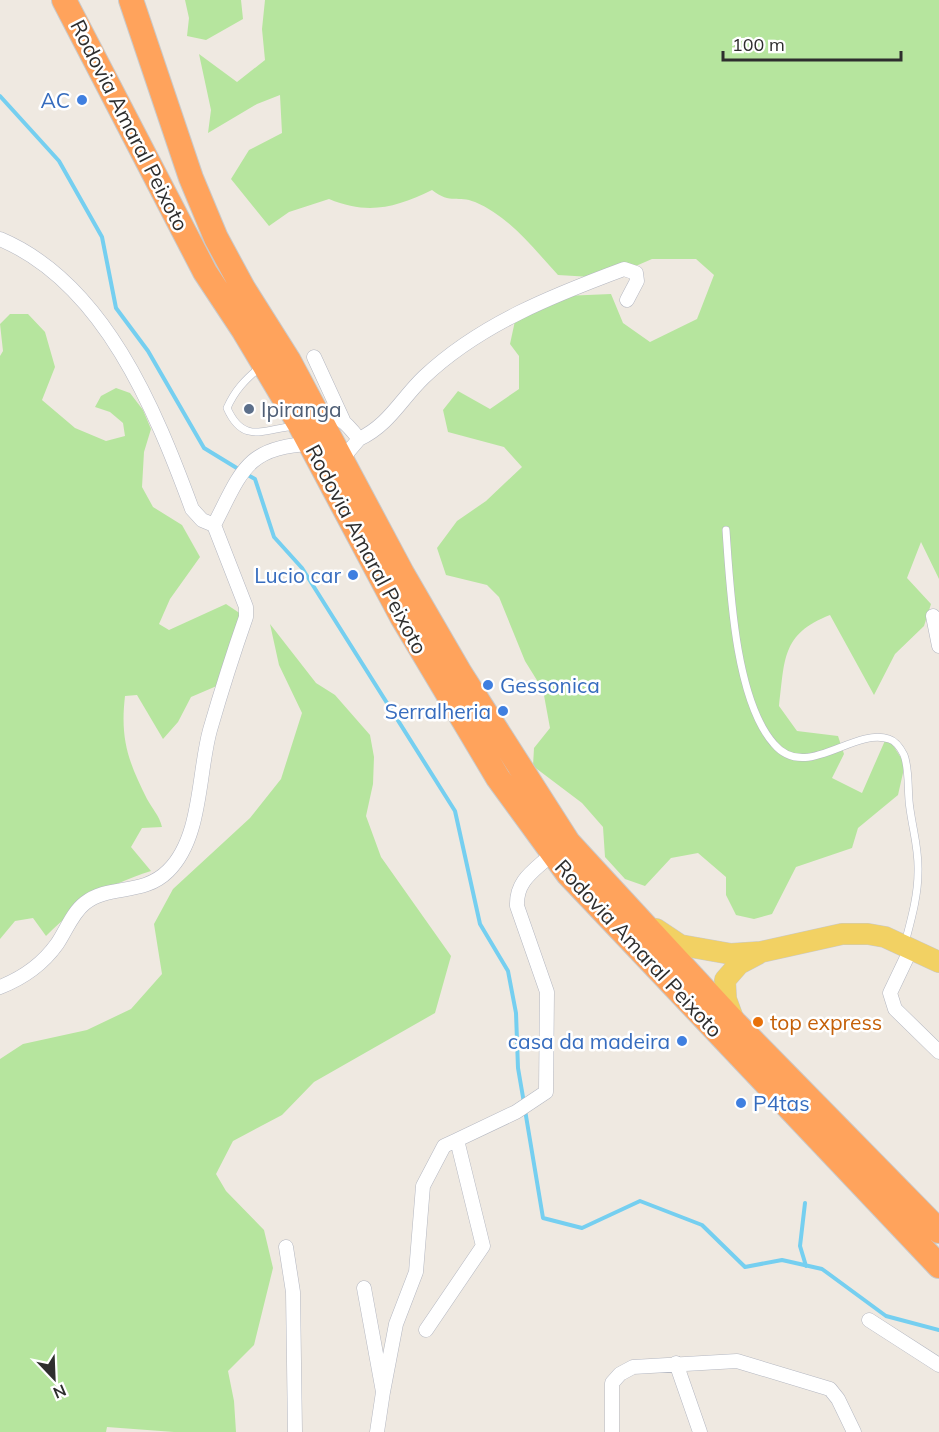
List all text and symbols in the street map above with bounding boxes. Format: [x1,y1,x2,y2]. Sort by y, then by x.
street label: Rodovia Amaral Peixoto [65,15,195,235]
scale bar [723,24,902,62]
text: 100 m [732,33,785,56]
place label: AC [40,87,70,113]
marker: AC [75,93,89,107]
place label: Ipiranga [261,396,342,422]
marker: Ipiranga [242,402,256,416]
street label: Rodovia Amaral Peixoto [301,440,433,658]
place label: Lucio car [254,562,341,588]
marker: Lucio car [346,568,360,582]
place label: Gessonica [500,672,600,698]
marker: Gessonica [481,678,495,692]
place label: Serralheria [385,698,491,724]
marker: Serralheria [496,704,510,718]
street label: Rodovia Amaral Peixoto [550,854,728,1042]
place label: top express [770,1009,882,1035]
marker: top express [751,1015,765,1029]
place label: casa da madeira [508,1028,670,1054]
marker: casa da madeira [675,1034,689,1048]
place label: P4tas [753,1090,810,1116]
marker: P4tas [734,1096,748,1110]
north arrow [24,1348,84,1408]
text: N [50,1380,69,1403]

